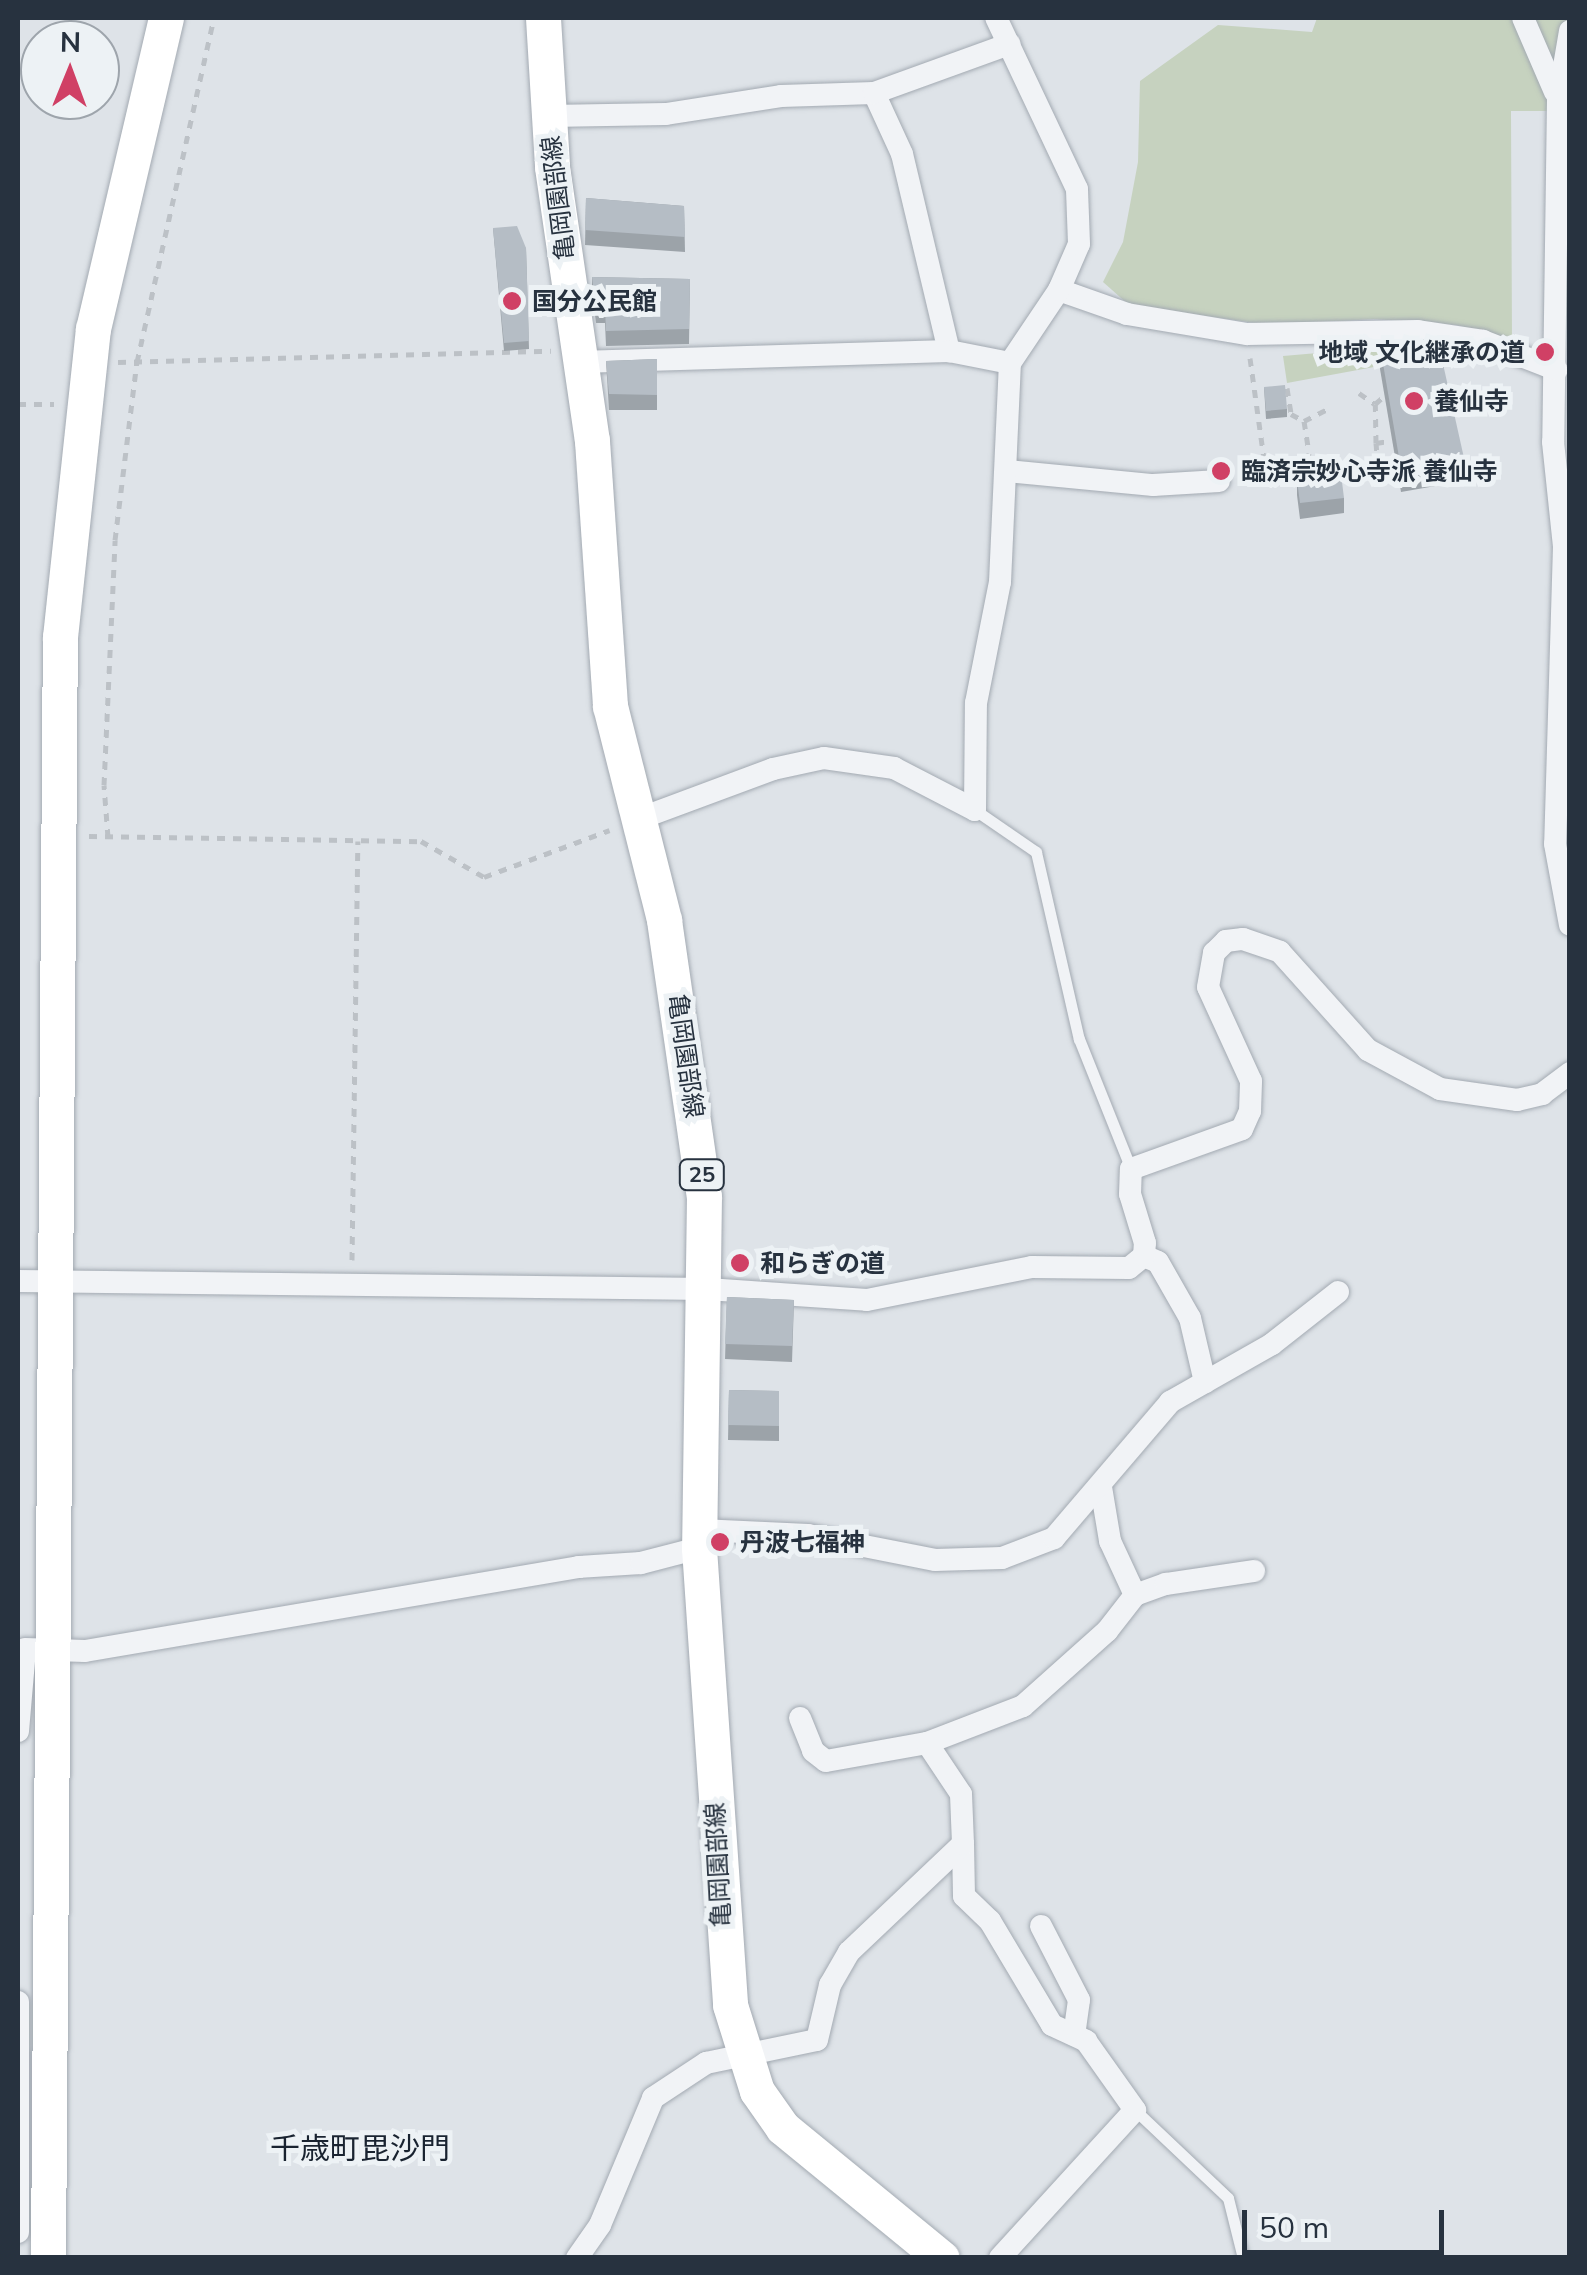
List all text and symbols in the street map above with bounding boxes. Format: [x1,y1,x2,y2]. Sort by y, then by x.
north arrow [20,20,120,120]
text: N [60,24,81,59]
street label: 亀岡園部線 [535,134,581,262]
place label: 国分公民館 [532,286,657,316]
marker: 国分公民館 [501,290,523,312]
place label: 地域 文化継承の道 [1318,337,1525,367]
marker: 地域 文化継承の道 [1534,341,1556,363]
place label: 養仙寺 [1434,386,1509,416]
marker: 養仙寺 [1403,390,1425,412]
place label: 臨済宗妙心寺派 養仙寺 [1241,456,1498,486]
marker: 臨済宗妙心寺派 養仙寺 [1210,460,1232,482]
street label: 亀岡園部線 [662,992,710,1120]
road number: 25 [677,1158,727,1192]
place label: 和らぎの道 [760,1248,885,1278]
marker: 和らぎの道 [729,1252,751,1274]
place label: 丹波七福神 [740,1527,865,1557]
marker: 丹波七福神 [709,1531,731,1553]
street label: 亀岡園部線 [700,1802,736,1928]
district label: 千歳町毘沙門 [270,2130,450,2166]
scale bar [1247,2190,1450,2252]
text: 50 m [1259,2208,1329,2246]

